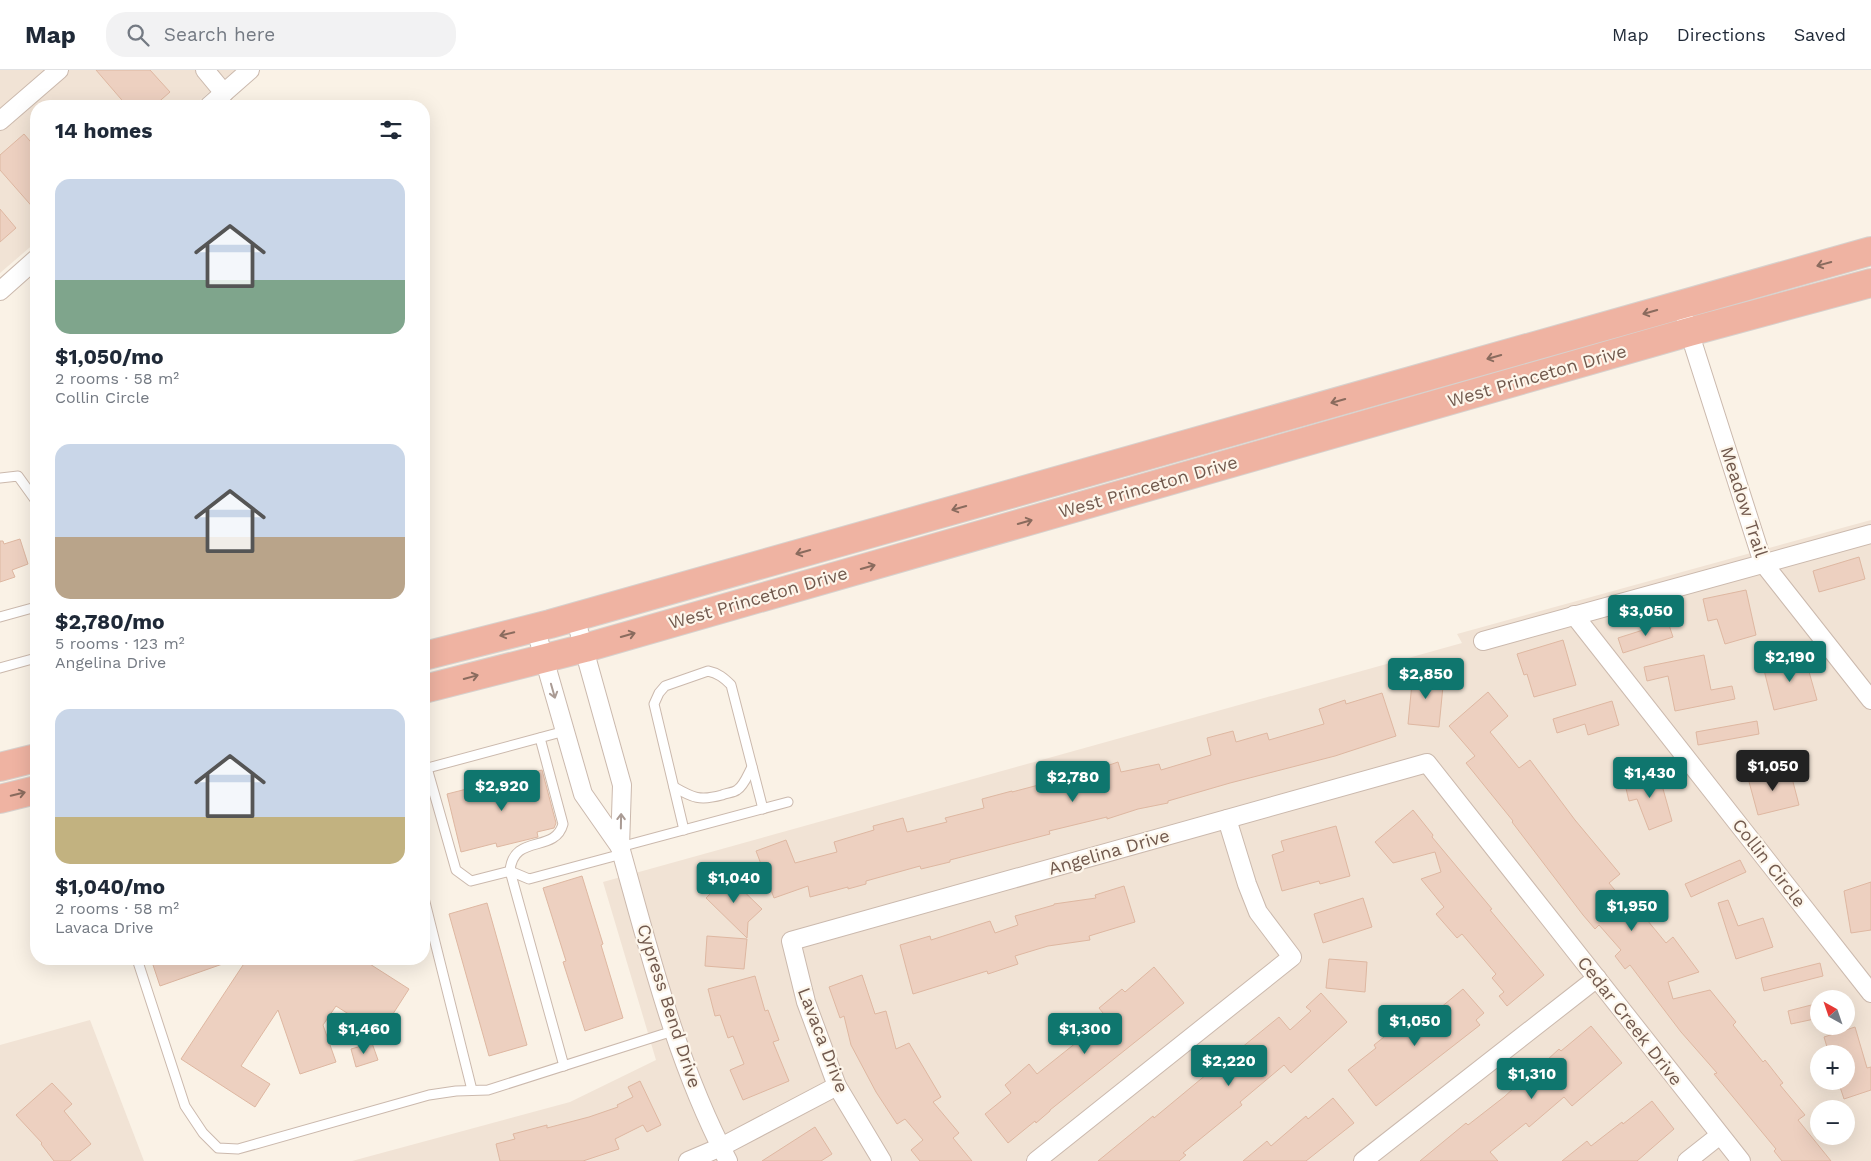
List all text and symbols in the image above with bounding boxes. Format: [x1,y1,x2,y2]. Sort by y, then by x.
search box [106,12,456,57]
text: Map [25,21,76,49]
icon: search [124,21,152,49]
text: Search here [164,23,275,46]
text: Map [1612,24,1649,45]
text: Directions [1677,24,1766,45]
text: Saved [1794,24,1846,45]
icon: filters [377,116,405,144]
text: 14 homes [55,118,152,143]
icon: home [185,211,275,301]
one-way arrow [1816,260,1832,270]
one-way arrow [1643,308,1659,318]
street label: West Princeton Drive [1445,340,1629,411]
text: $1,050/mo [55,344,164,369]
one-way arrow [1487,352,1503,362]
text: 2 rooms · 58 m² [55,369,179,388]
text: Collin Circle [55,388,150,407]
one-way arrow [1330,396,1346,406]
street label: Meadow Trail [1717,444,1772,560]
street label: West Princeton Drive [1056,451,1240,522]
icon: home [185,476,275,566]
one-way arrow [952,504,968,513]
one-way arrow [1016,517,1032,527]
one-way arrow [795,548,811,558]
one-way arrow [860,561,876,571]
street label: West Princeton Drive [666,562,850,633]
pin: $3,050 [1605,594,1687,637]
text: $3,050 [1619,601,1673,620]
text: $2,780/mo [55,609,165,634]
one-way arrow [500,630,516,639]
one-way arrow [620,630,636,640]
text: 5 rooms · 123 m² [55,634,185,653]
pin: $2,190 [1749,640,1831,683]
text: $2,190 [1765,647,1815,666]
text: Angelina Drive [55,653,166,672]
pin: $2,850 [1385,658,1467,700]
text: $2,850 [1399,664,1453,683]
one-way arrow [462,671,478,681]
one-way arrow [549,683,559,699]
icon: home [185,741,275,831]
pin: $1,050 [1732,750,1814,792]
pin: $1,430 [1609,756,1691,799]
text: $1,050 [1747,756,1799,775]
pin: $2,780 [1032,760,1114,803]
text: $1,430 [1624,763,1676,782]
text: $2,780 [1047,767,1099,786]
pin: $2,920 [461,770,543,812]
text: $2,920 [475,776,529,795]
one-way arrow [10,789,26,798]
one-way arrow [616,813,626,830]
street label: Collin Circle [1728,814,1810,911]
street label: Angelina Drive [1046,824,1172,879]
pin: $1,040 [693,862,775,904]
text: $1,040 [708,868,760,887]
text: $1,040/mo [55,874,165,899]
pin: $1,950 [1591,890,1673,932]
text: $1,950 [1606,896,1658,915]
text: 2 rooms · 58 m² [55,899,179,918]
text: Lavaca Drive [55,918,153,937]
street label: Cypress Bend Drive [633,921,706,1090]
street label: Cedar Creek Drive [1573,952,1687,1089]
street label: Lavaca Drive [794,984,853,1095]
north arrow [1810,990,1855,1035]
map controls [1810,990,1855,1145]
pin: $1,050 [1374,1004,1456,1047]
text: $1,050 [1389,1011,1441,1030]
pin: $1,460 [323,1012,405,1055]
pin: $1,300 [1044,1012,1126,1055]
text: $1,460 [338,1019,390,1038]
text: $1,300 [1059,1019,1111,1038]
pin: $2,220 [1188,1044,1270,1087]
button: + [1810,1045,1855,1090]
text: $2,220 [1202,1051,1256,1070]
pin: $1,310 [1491,1058,1573,1100]
text: $1,310 [1508,1064,1556,1083]
button: − [1810,1100,1855,1145]

